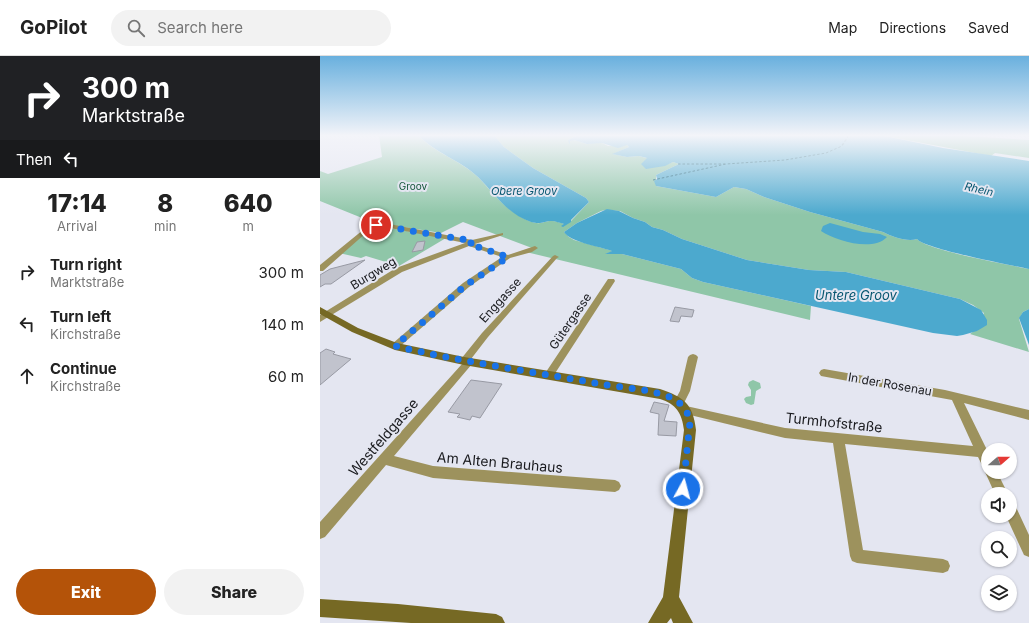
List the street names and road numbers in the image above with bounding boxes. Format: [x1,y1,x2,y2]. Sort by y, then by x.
street label: Burgweg [347,254,399,292]
street label: Enggasse [476,274,524,326]
street label: Gütergasse [546,290,594,352]
street label: In der Rosenau [847,369,933,399]
street label: Westfeldgasse [345,395,421,479]
street label: Turmhofstraße [785,408,883,436]
street label: Am Alten Brauhaus [436,448,564,476]

